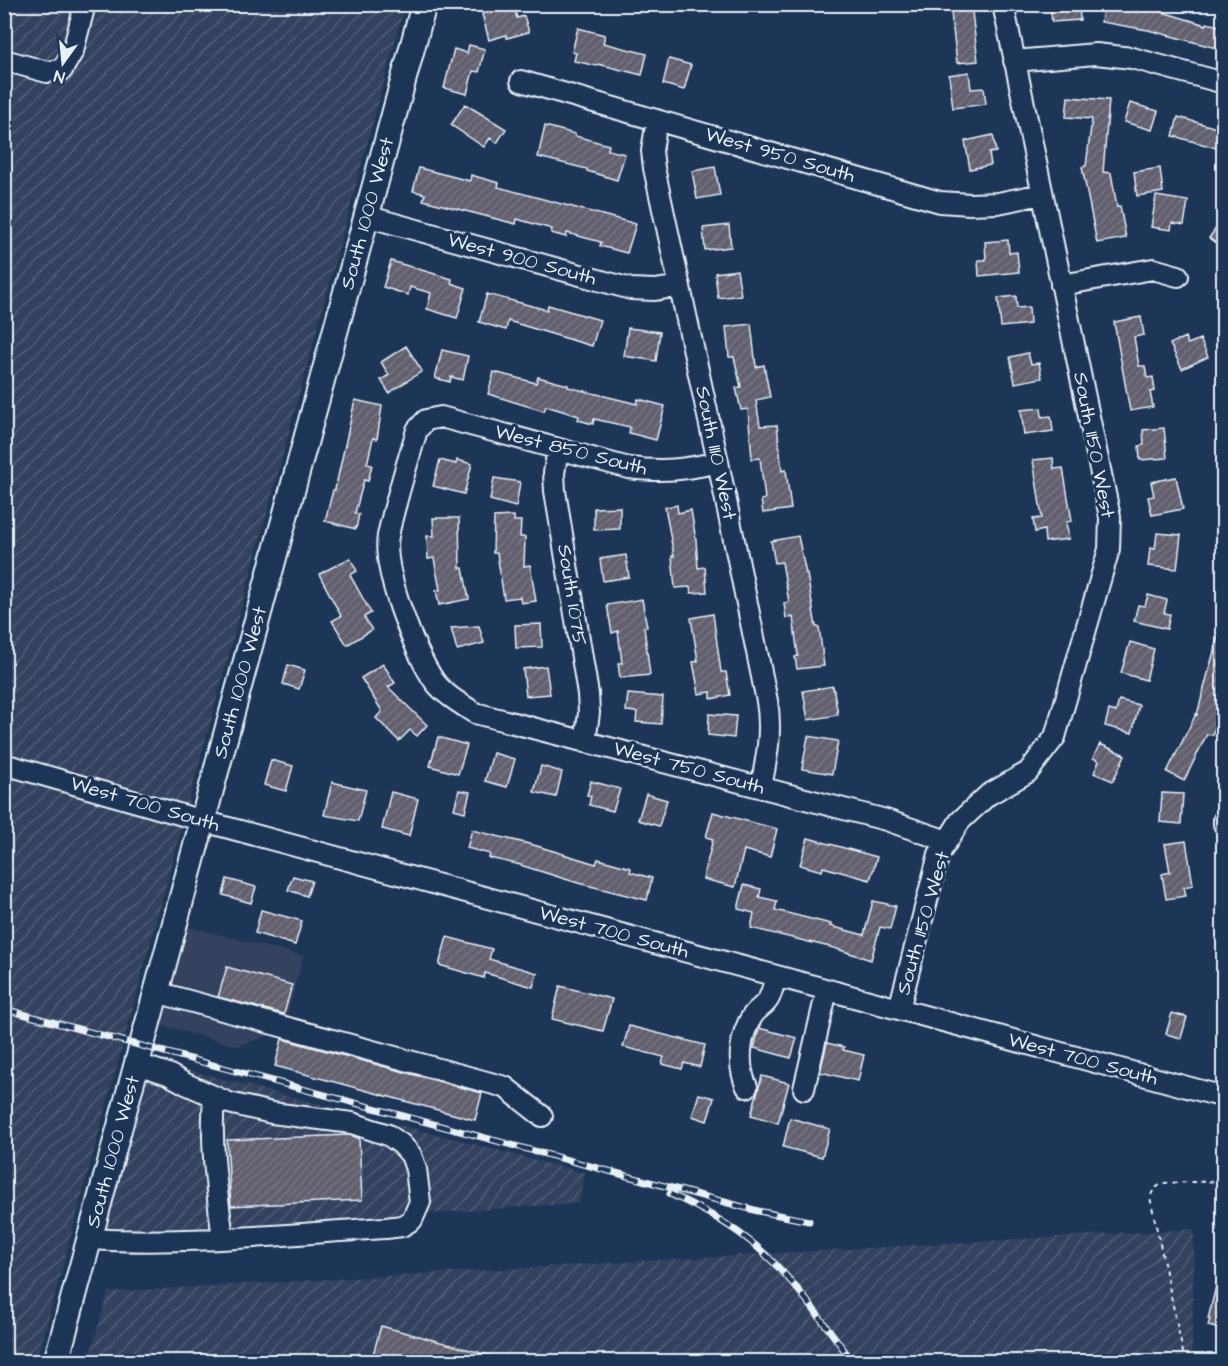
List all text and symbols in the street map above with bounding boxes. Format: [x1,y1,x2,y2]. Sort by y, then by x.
north arrow [33,33,93,93]
text: N [52,65,67,88]
street label: West 950 South [702,120,858,190]
street label: South 1000 West [333,134,401,293]
street label: West 900 South [445,226,599,292]
street label: South 1150 West [1066,370,1122,520]
street label: South 1110 West [688,383,744,523]
street label: West 850 South [492,418,650,482]
street label: South 1075 [550,542,594,648]
street label: South 1000 West [206,603,274,762]
street label: West 750 South [610,734,768,802]
street label: West 700 South [67,769,223,839]
street label: South 1150 West [889,848,957,998]
street label: West 700 South [536,899,692,965]
street label: West 700 South [1005,1026,1161,1092]
street label: South 1000 West [79,1072,147,1231]

